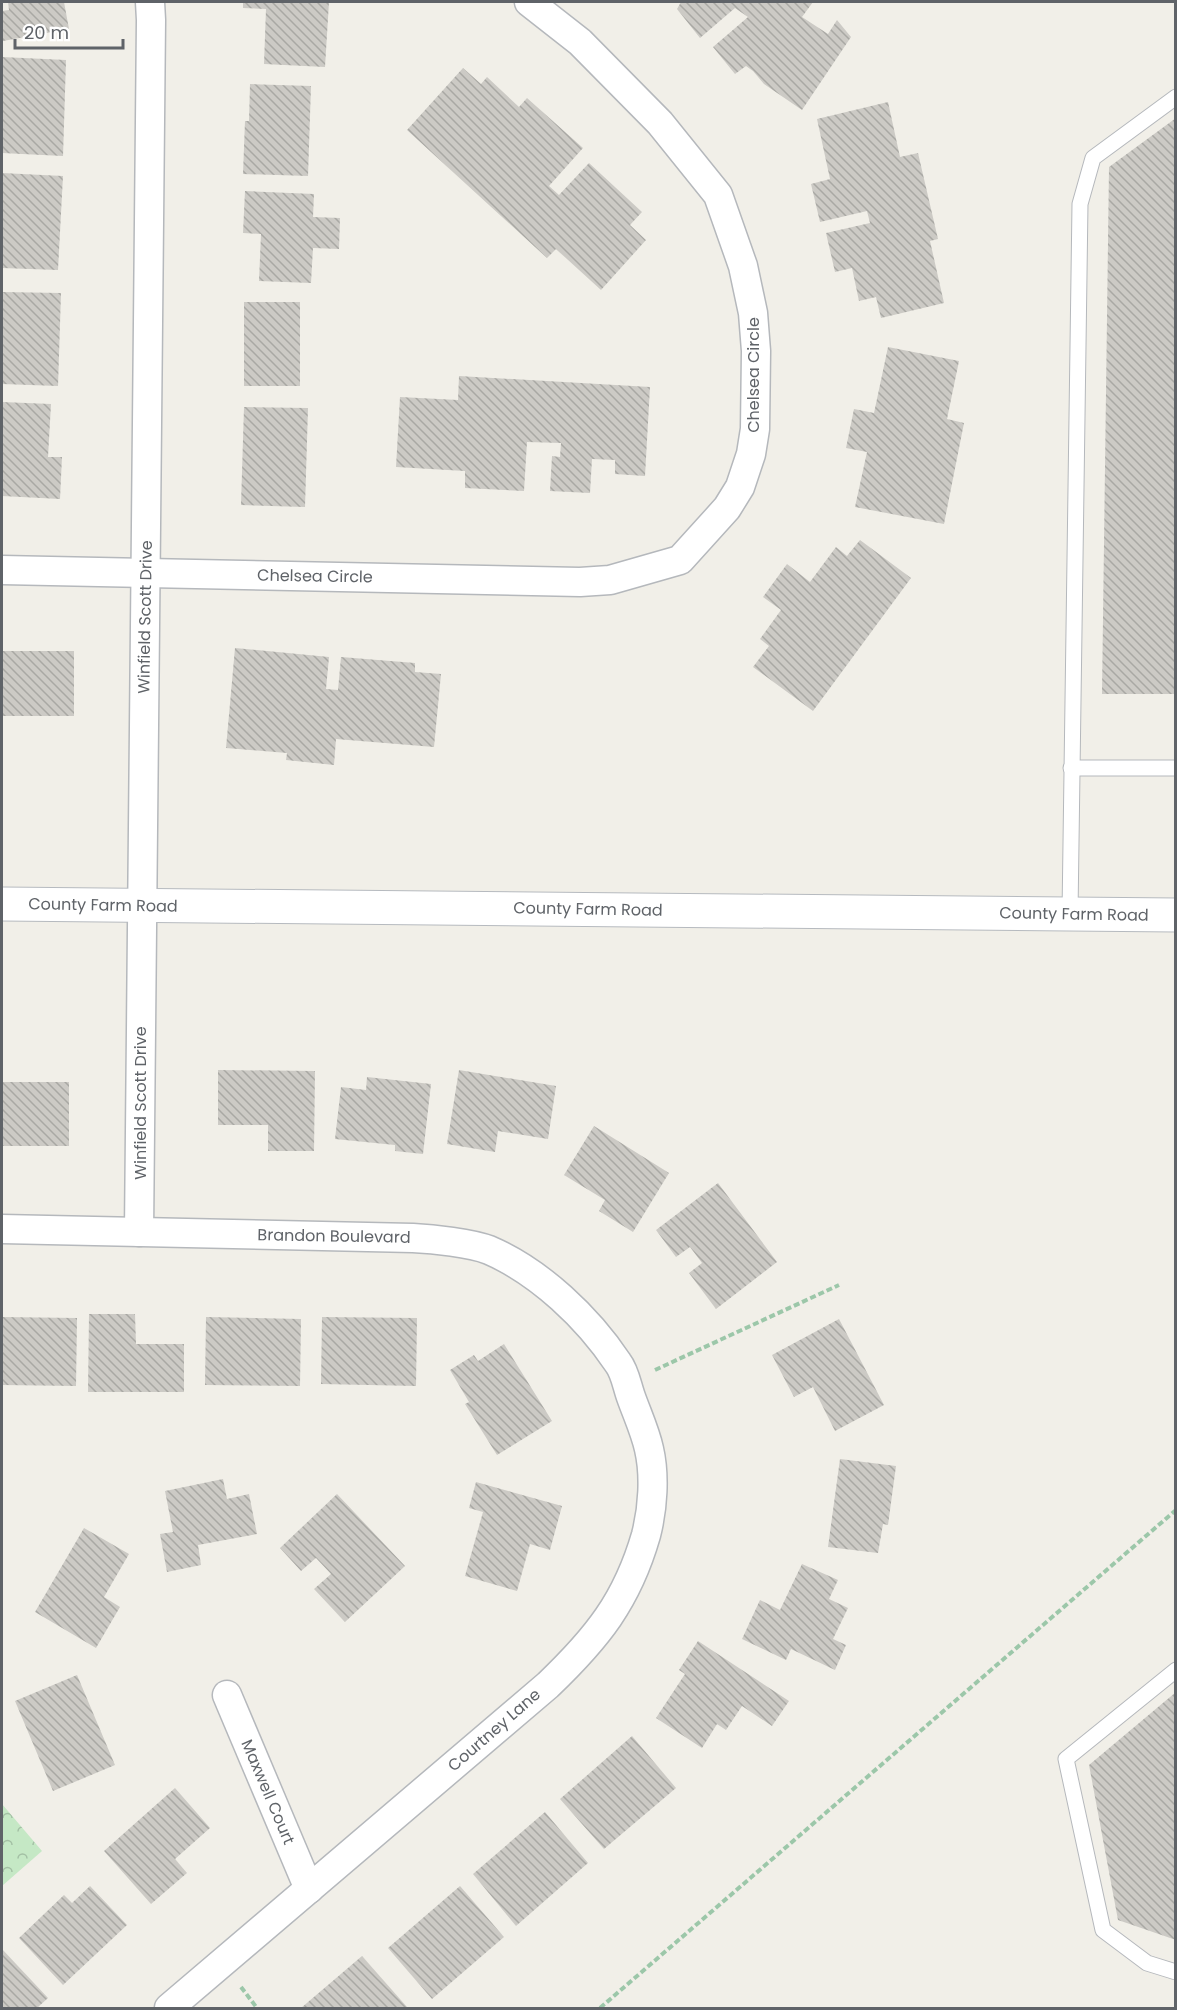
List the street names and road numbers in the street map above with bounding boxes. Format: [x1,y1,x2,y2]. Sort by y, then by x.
street label: Chelsea Circle [742,317,765,433]
street label: Winfield Scott Drive [132,540,158,694]
street label: Chelsea Circle [257,563,373,589]
street label: County Farm Road [28,892,178,918]
street label: County Farm Road [513,896,663,922]
street label: County Farm Road [999,901,1149,927]
street label: Winfield Scott Drive [129,1026,152,1180]
street label: Brandon Boulevard [257,1223,411,1249]
street label: Courtney Lane [443,1683,545,1777]
street label: Maxwell Court [236,1736,301,1848]

